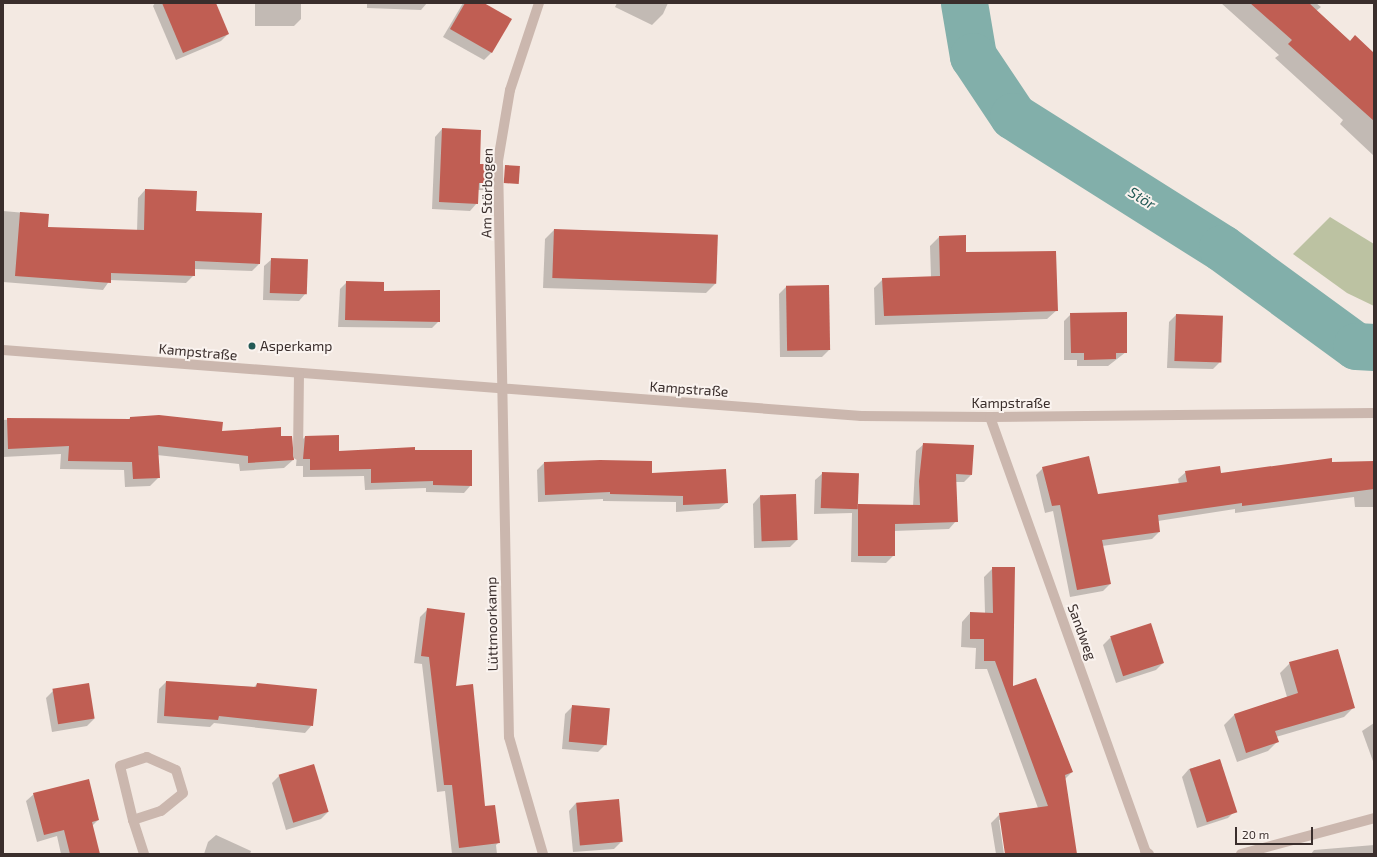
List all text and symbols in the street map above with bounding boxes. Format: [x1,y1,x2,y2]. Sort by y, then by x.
street label: Am Störbogen [478,148,496,238]
water label: Stör [1125,183,1159,213]
place label: Asperkamp [260,338,332,354]
street label: Kampstraße [158,340,238,364]
marker: Asperkamp [247,341,257,351]
street label: Kampstraße [649,378,729,400]
street label: Kampstraße [971,395,1051,411]
street label: Lüttmoorkamp [483,576,501,672]
street label: Sandweg [1064,602,1100,662]
scale bar [1237,819,1315,845]
text: 20 m [1242,827,1269,841]

